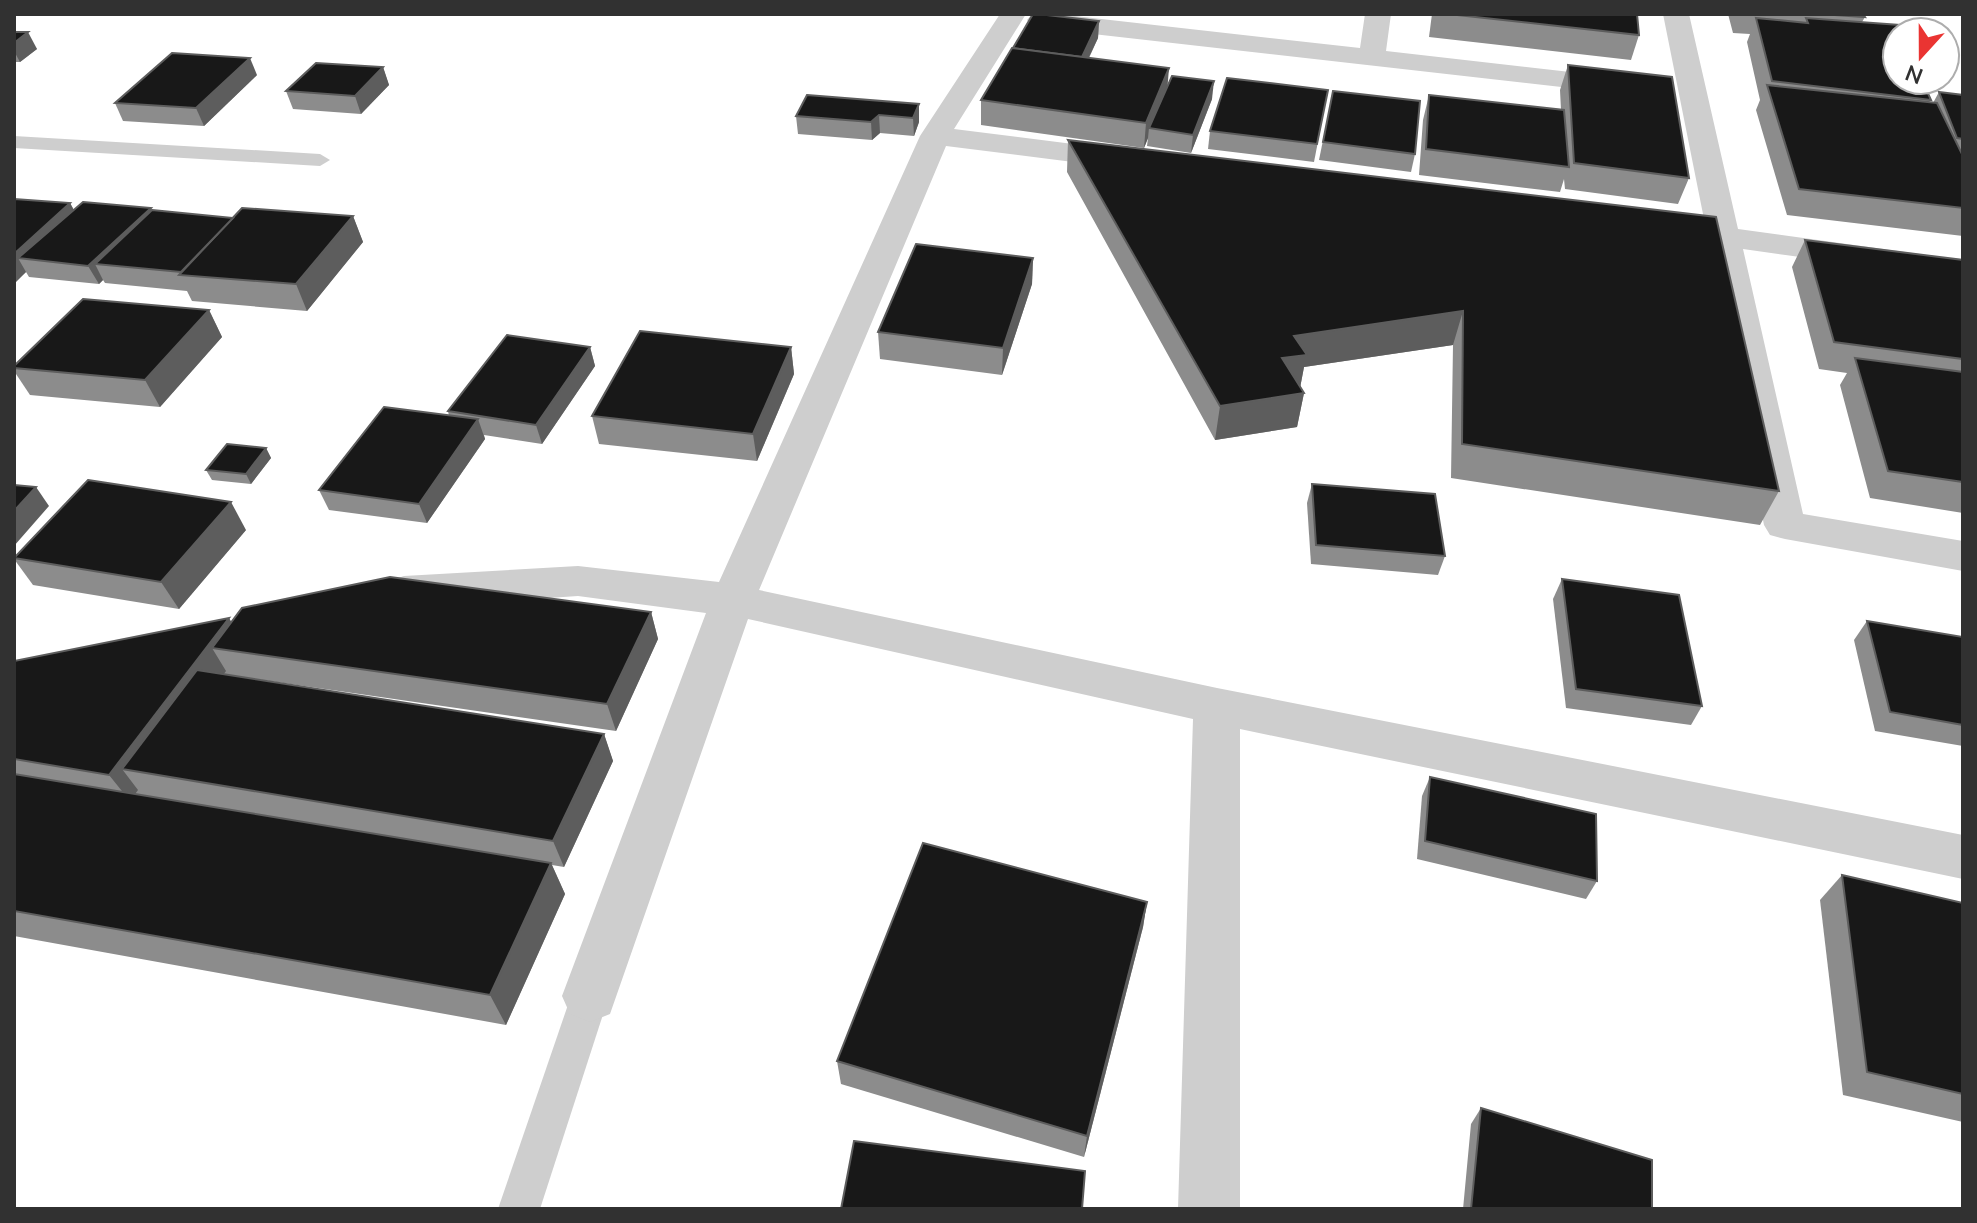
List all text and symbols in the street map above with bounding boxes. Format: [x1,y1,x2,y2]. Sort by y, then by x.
north arrow [1881,16,1961,96]
text: N [1901,57,1927,91]

